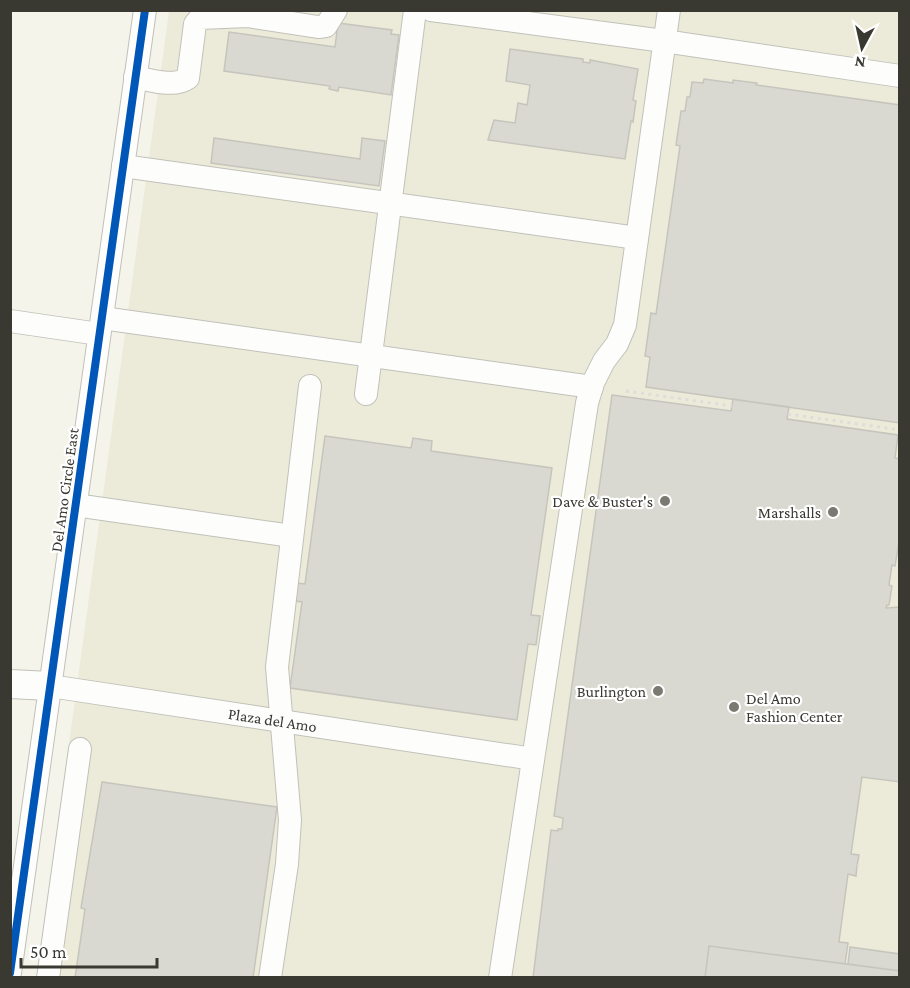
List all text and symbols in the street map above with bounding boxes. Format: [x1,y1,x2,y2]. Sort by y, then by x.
north arrow [832,18,892,78]
text: N [853,53,867,72]
street label: Del Amo Circle East [47,426,82,553]
place label: Dave & Buster's [552,493,653,510]
marker: Dave & Buster's [658,494,672,508]
place label: Marshalls [758,504,821,521]
marker: Marshalls [826,505,840,519]
place label: Burlington [577,683,646,701]
marker: Burlington [651,684,665,698]
place label: Del Amo Fashion Center [746,690,843,725]
marker: Del Amo Fashion Center [727,700,741,714]
street label: Plaza del Amo [227,705,318,735]
scale bar [21,931,158,969]
text: 50 m [30,942,67,962]

